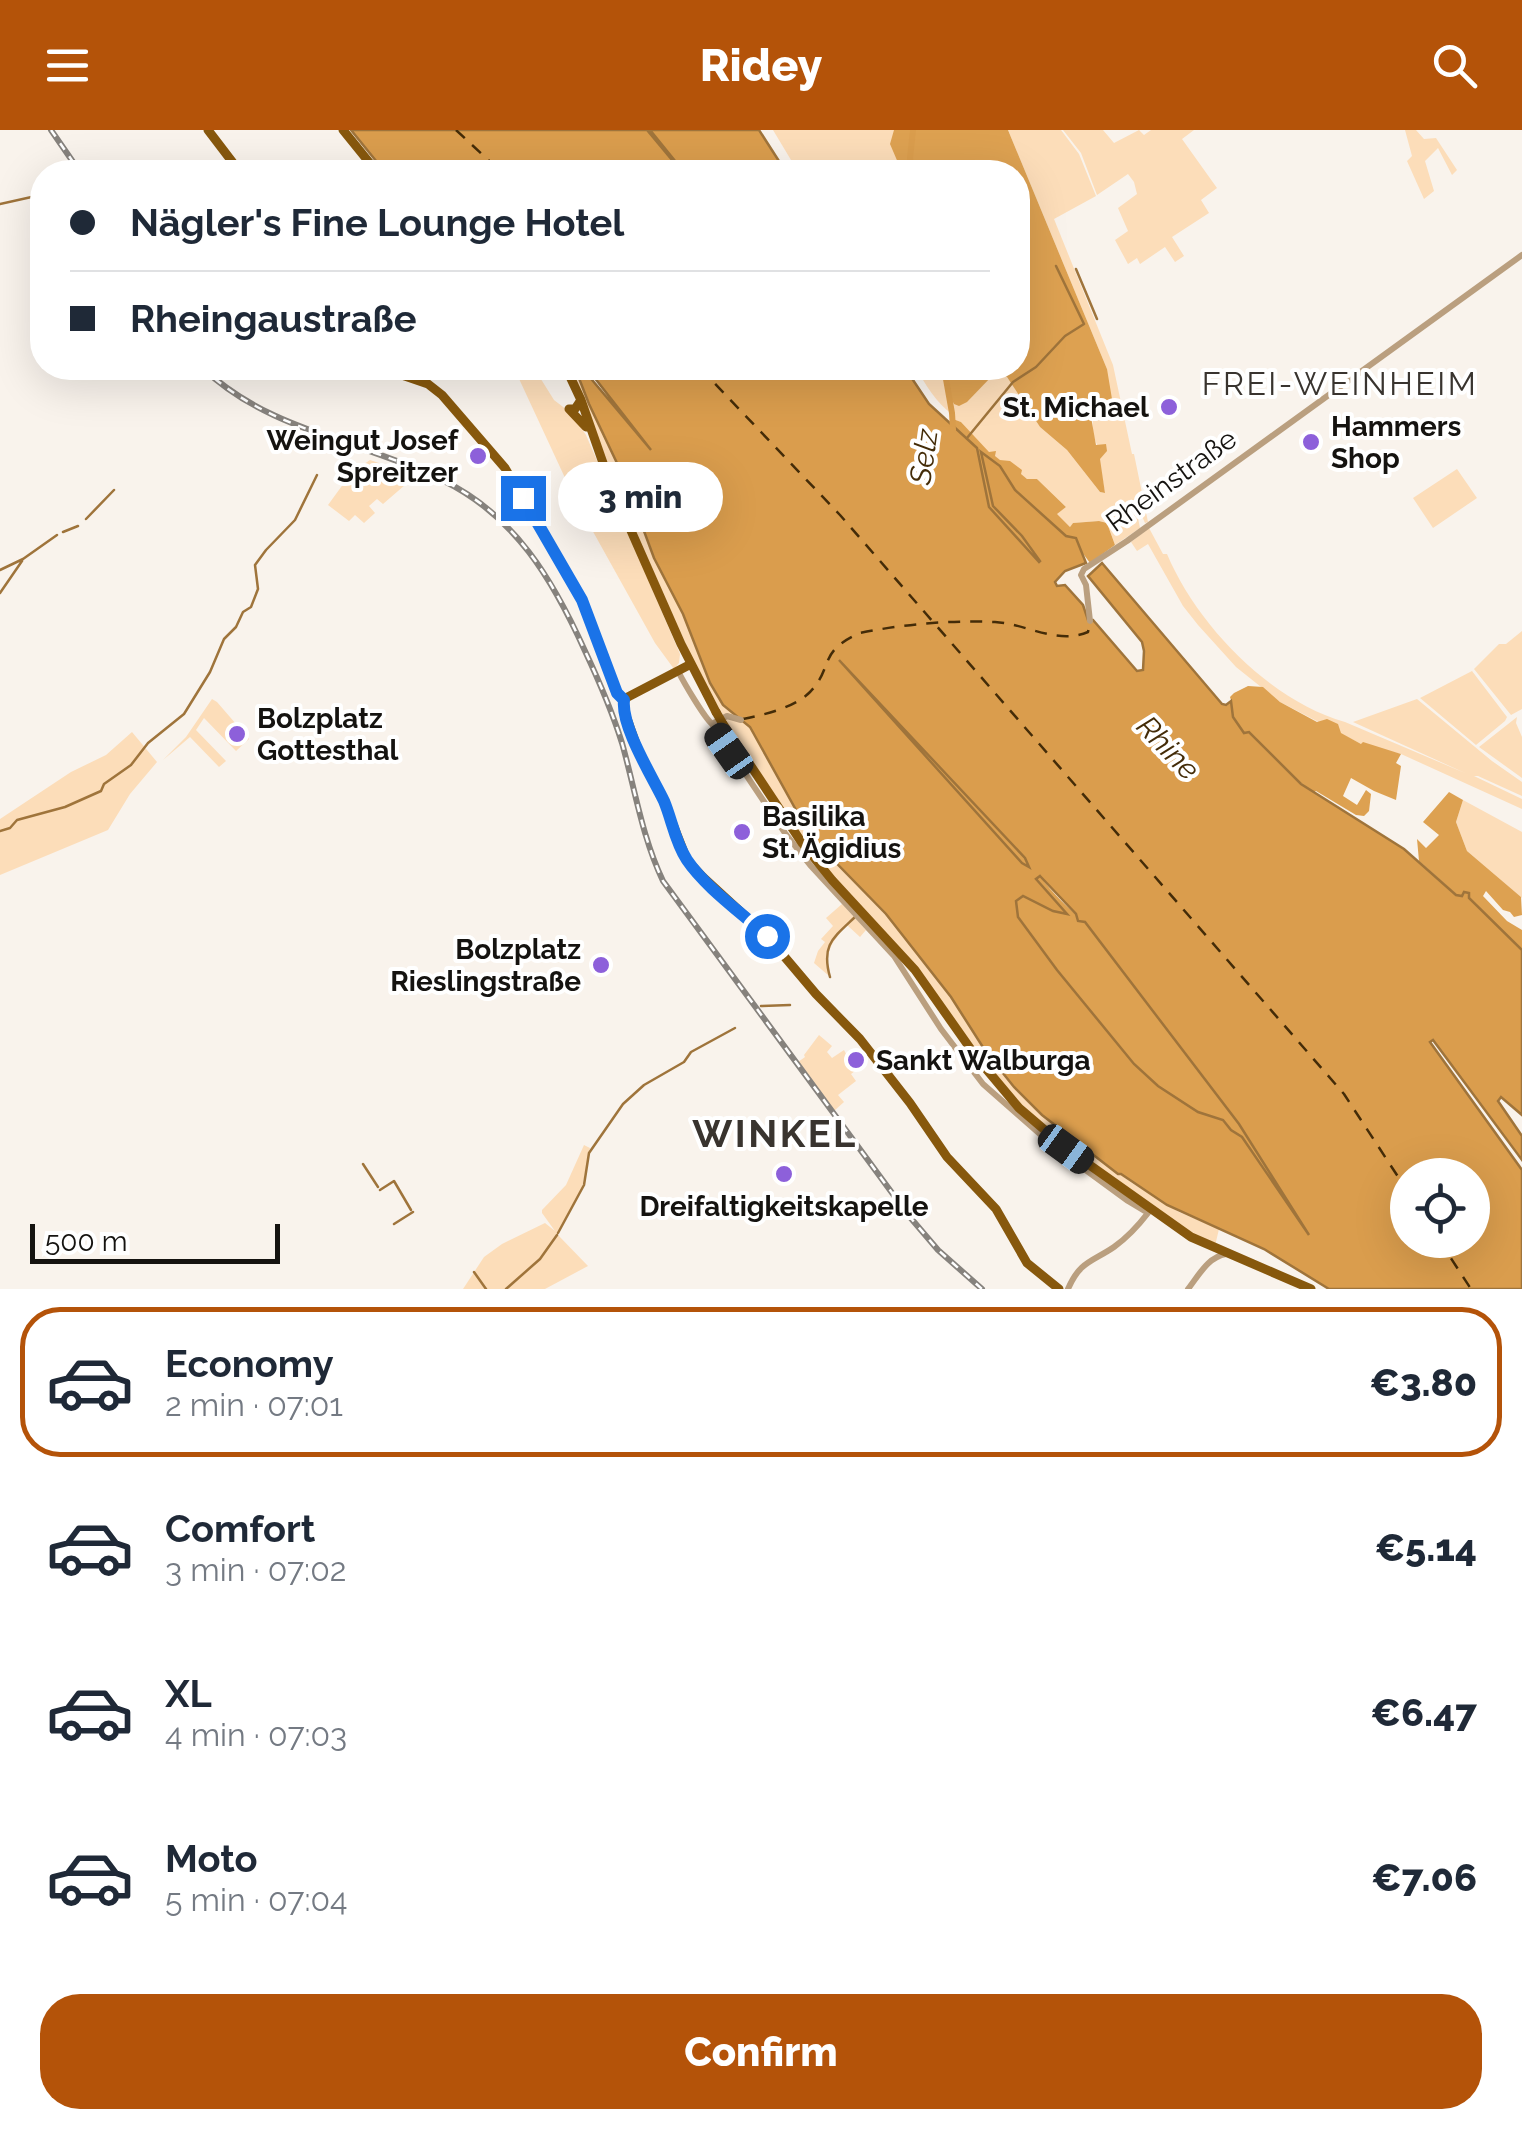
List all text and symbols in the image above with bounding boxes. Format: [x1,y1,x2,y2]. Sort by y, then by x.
icon: menu [40,38,95,93]
icon: search [1427,38,1482,93]
text: Ridey [700,39,822,92]
text: Nägler's Fine Lounge Hotel [130,200,624,245]
text: Rheingaustraße [130,296,416,341]
district label: FREI-WEINHEIM [1202,365,1478,402]
place label: St. Michael [1003,391,1149,424]
marker: St. Michael [1158,396,1180,418]
place label: Hammers Shop [1331,410,1461,475]
street label: Rheinstraße [1100,422,1243,539]
place label: Weingut Josef Spreitzer [267,424,460,489]
water label: Selz [902,426,945,488]
marker: Hammers Shop [1300,431,1322,453]
marker: Weingut Josef Spreitzer [467,445,489,467]
callout: 3 min [558,463,723,533]
route end [501,476,546,521]
text: 3 min [599,478,682,515]
place label: Bolzplatz Gottesthal [257,702,399,767]
water label: Rhine [1130,709,1207,787]
car [700,718,758,784]
marker: Bolzplatz Gottesthal [226,723,248,745]
place label: Basilika St. Ägidius [762,800,901,865]
marker: Basilika St. Ägidius [731,821,753,843]
route start [745,914,790,959]
place label: Bolzplatz Rieslingstraße [390,933,581,998]
marker: Bolzplatz Rieslingstraße [590,954,612,976]
place label: Sankt Walburga [876,1044,1091,1077]
marker: Sankt Walburga [845,1049,867,1071]
district label: WINKEL [692,1111,858,1156]
car [1033,1119,1099,1179]
map controls [1390,1158,1490,1258]
button: locate [1390,1158,1490,1258]
marker: Dreifaltigkeitskapelle [773,1163,795,1185]
place label: Dreifaltigkeitskapelle [639,1190,929,1223]
scale bar [30,1219,280,1264]
text: 500 m [45,1225,127,1258]
icon: car [45,1337,135,1427]
text: Economy [165,1341,334,1386]
text: €3.80 [1369,1360,1477,1405]
text: 2 min · 07:01 [165,1386,343,1423]
icon: car [45,1502,135,1592]
text: Comfort [165,1506,315,1551]
text: €5.14 [1375,1525,1477,1570]
text: 3 min · 07:02 [165,1551,346,1588]
icon: car [45,1667,135,1757]
text: XL [165,1671,212,1716]
text: €6.47 [1371,1690,1477,1735]
text: 4 min · 07:03 [165,1716,347,1753]
icon: car [45,1832,135,1922]
text: Moto [165,1836,258,1881]
text: €7.06 [1371,1855,1477,1900]
text: 5 min · 07:04 [165,1881,348,1918]
button: Confirm [40,1994,1482,2109]

